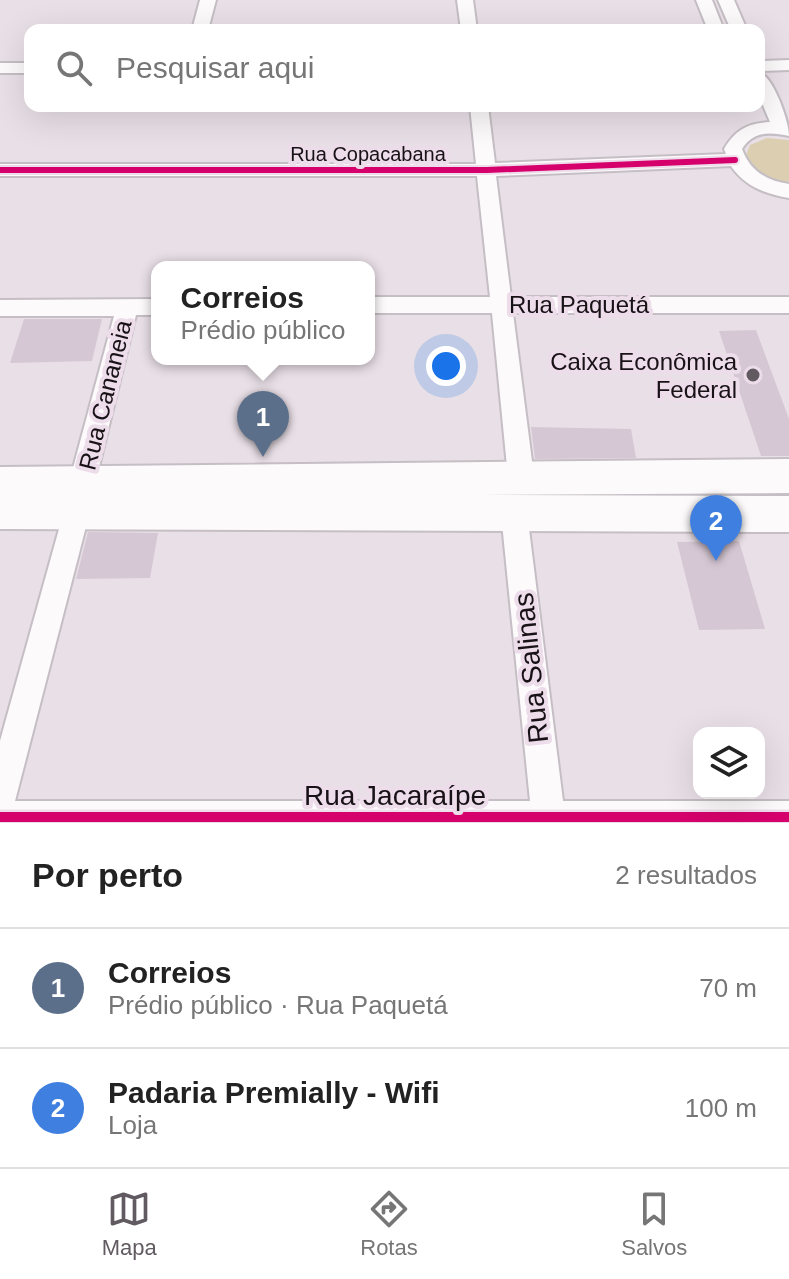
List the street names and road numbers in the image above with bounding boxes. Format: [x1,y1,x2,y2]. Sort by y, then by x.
street label: Rua Copacabana [290,143,447,165]
street label: Rua Paquetá [509,291,650,318]
street label: Rua Cananeia [73,317,137,473]
street label: Rua Salinas [508,591,554,745]
street label: Rua Jacaraípe [304,780,486,811]

